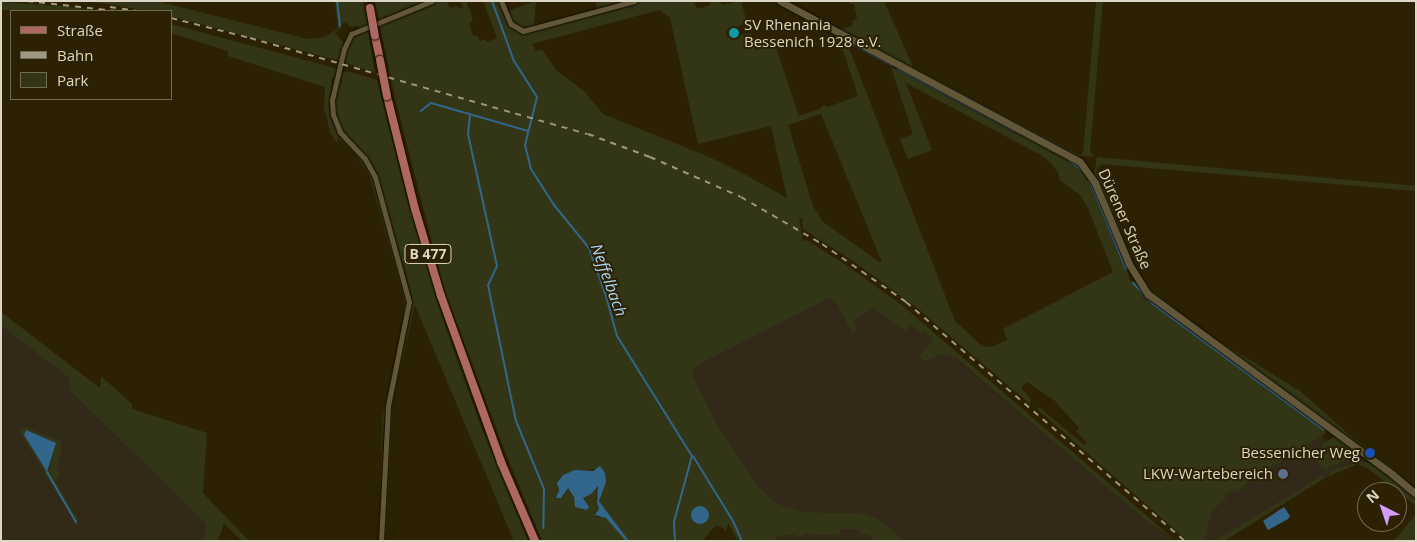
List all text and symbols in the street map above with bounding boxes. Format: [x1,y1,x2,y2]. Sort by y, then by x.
legend [10,10,172,100]
place label: SV Rhenania Bessenich 1928 e.V. [744,15,882,50]
text: Straße [57,20,103,40]
marker: SV Rhenania Bessenich 1928 e.V. [728,27,740,39]
text: Bahn [57,45,93,65]
text: Park [57,70,88,90]
street label: Dürener Straße [1095,166,1155,272]
water label: Neffelbach [587,241,631,319]
road number: B 477 [404,242,452,266]
place label: Bessenicher Weg [1241,444,1360,462]
marker: Bessenicher Weg [1364,447,1376,459]
place label: LKW-Wartebereich [1143,465,1273,483]
marker: LKW-Wartebereich [1277,468,1289,480]
north arrow [1357,482,1407,532]
text: N [1362,485,1383,507]

